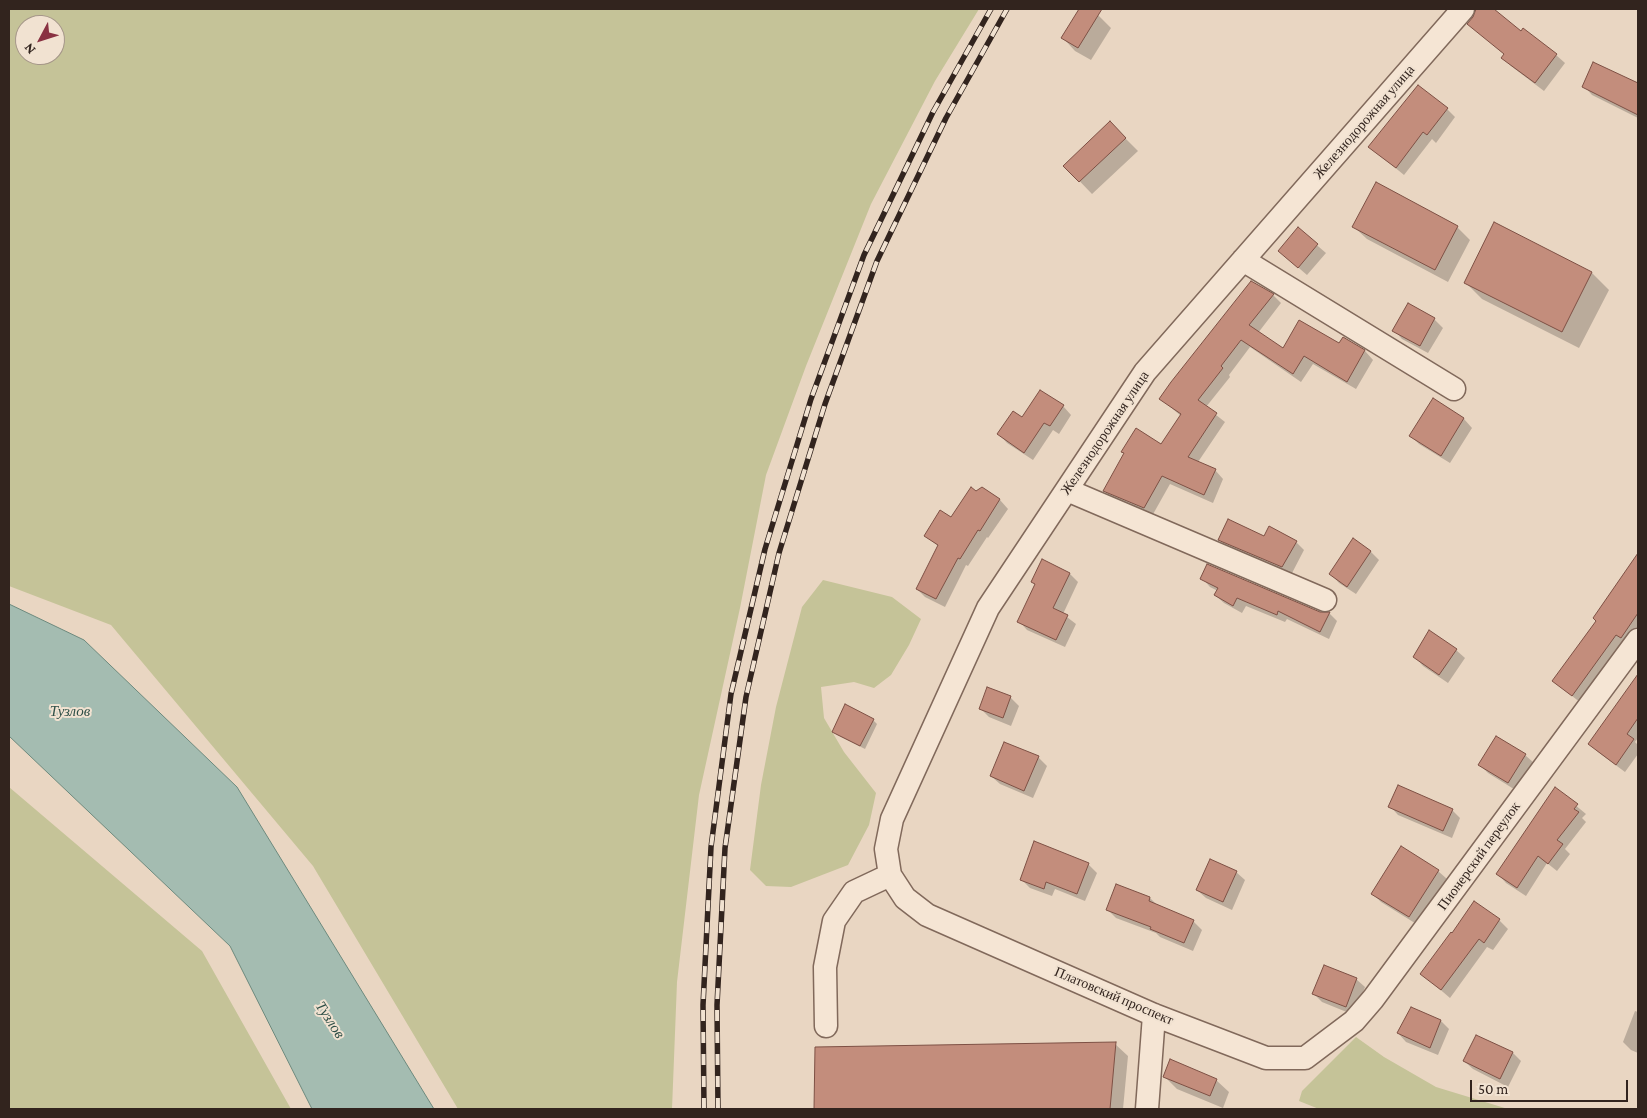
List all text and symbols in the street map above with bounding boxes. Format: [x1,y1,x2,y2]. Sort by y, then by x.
north arrow [15,15,65,65]
text: N [20,40,38,58]
street label: Железнодорожная улица [1310,61,1418,183]
street label: Железнодорожная улица [1057,368,1153,498]
water label: Тузлов [50,702,90,720]
street label: Пионерский переулок [1434,799,1524,913]
street label: Платовский проспект [1052,963,1176,1029]
water label: Тузлов [311,998,349,1042]
scale bar [1472,1070,1630,1102]
text: 50 m [1478,1081,1508,1097]

